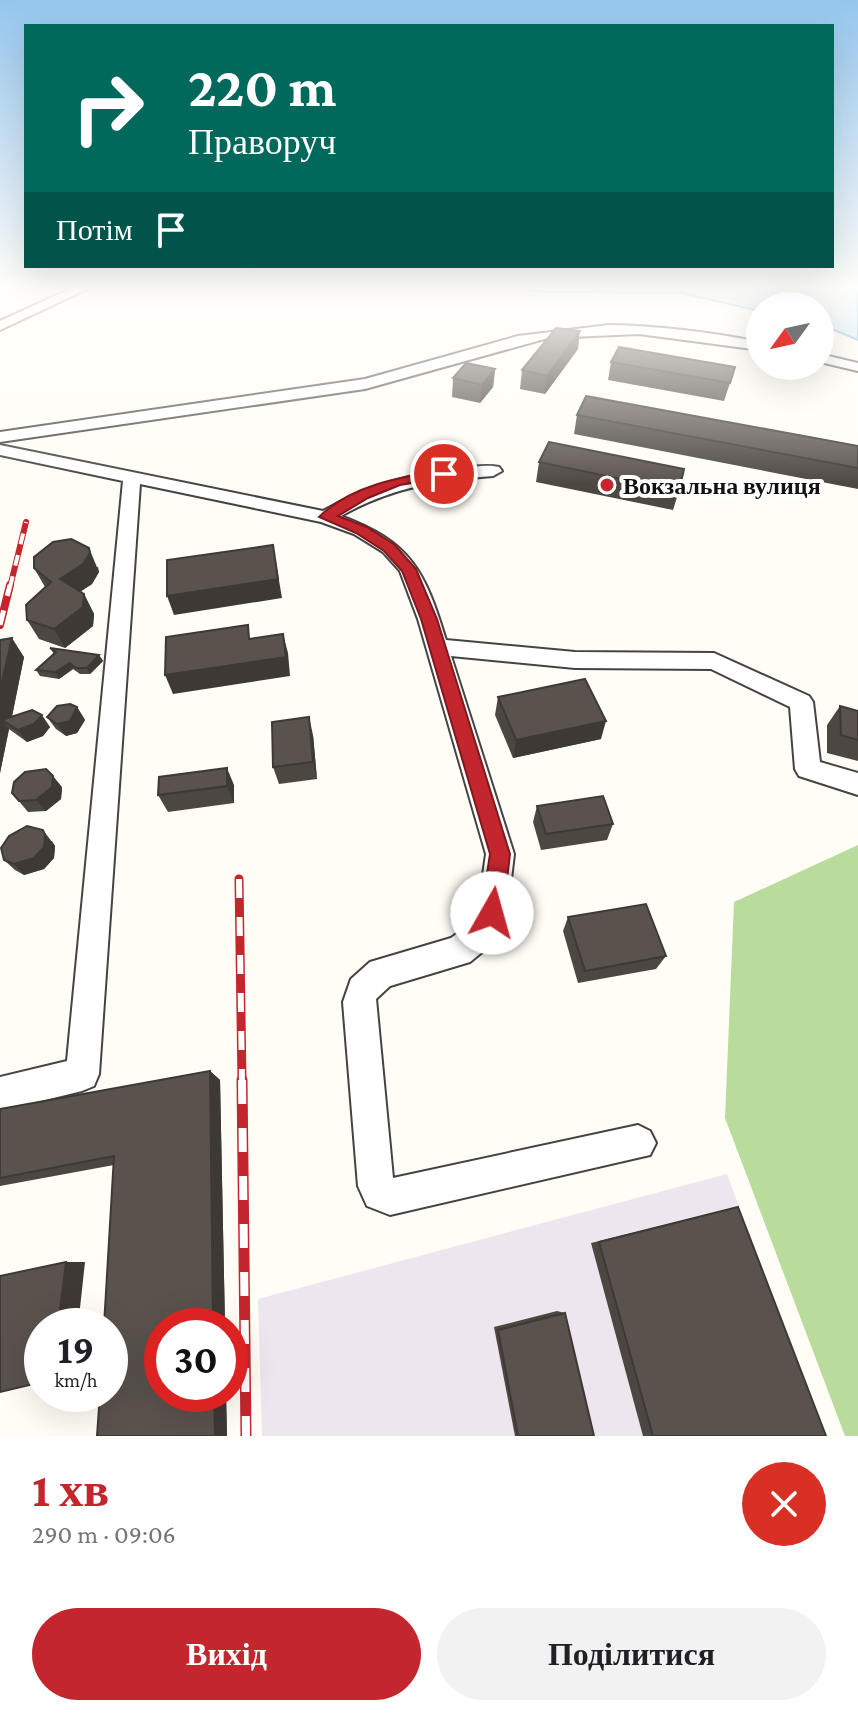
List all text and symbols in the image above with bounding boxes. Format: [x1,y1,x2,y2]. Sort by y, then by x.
icon: right [56,56,160,160]
text: 220 m [188,56,337,118]
text: Праворуч [188,122,336,162]
icon: arrive [149,208,193,252]
text: Потім [56,213,133,246]
north arrow [746,292,834,380]
map controls [746,292,834,380]
pin [410,440,478,508]
icon: arrive [422,452,466,496]
place label: Вокзальна вулиця [623,472,821,499]
marker: Вокзальна вулиця [598,476,616,494]
position arrow [450,871,534,955]
speed limit sign: 30 [144,1308,248,1412]
text: 19 [58,1327,94,1372]
text: km/h [54,1369,98,1391]
button: close [742,1462,826,1546]
text: 1 хв [32,1463,109,1516]
text: 290 m · 09:06 [32,1520,176,1549]
button: Вихід [32,1608,421,1700]
button: Поділитися [437,1608,826,1700]

